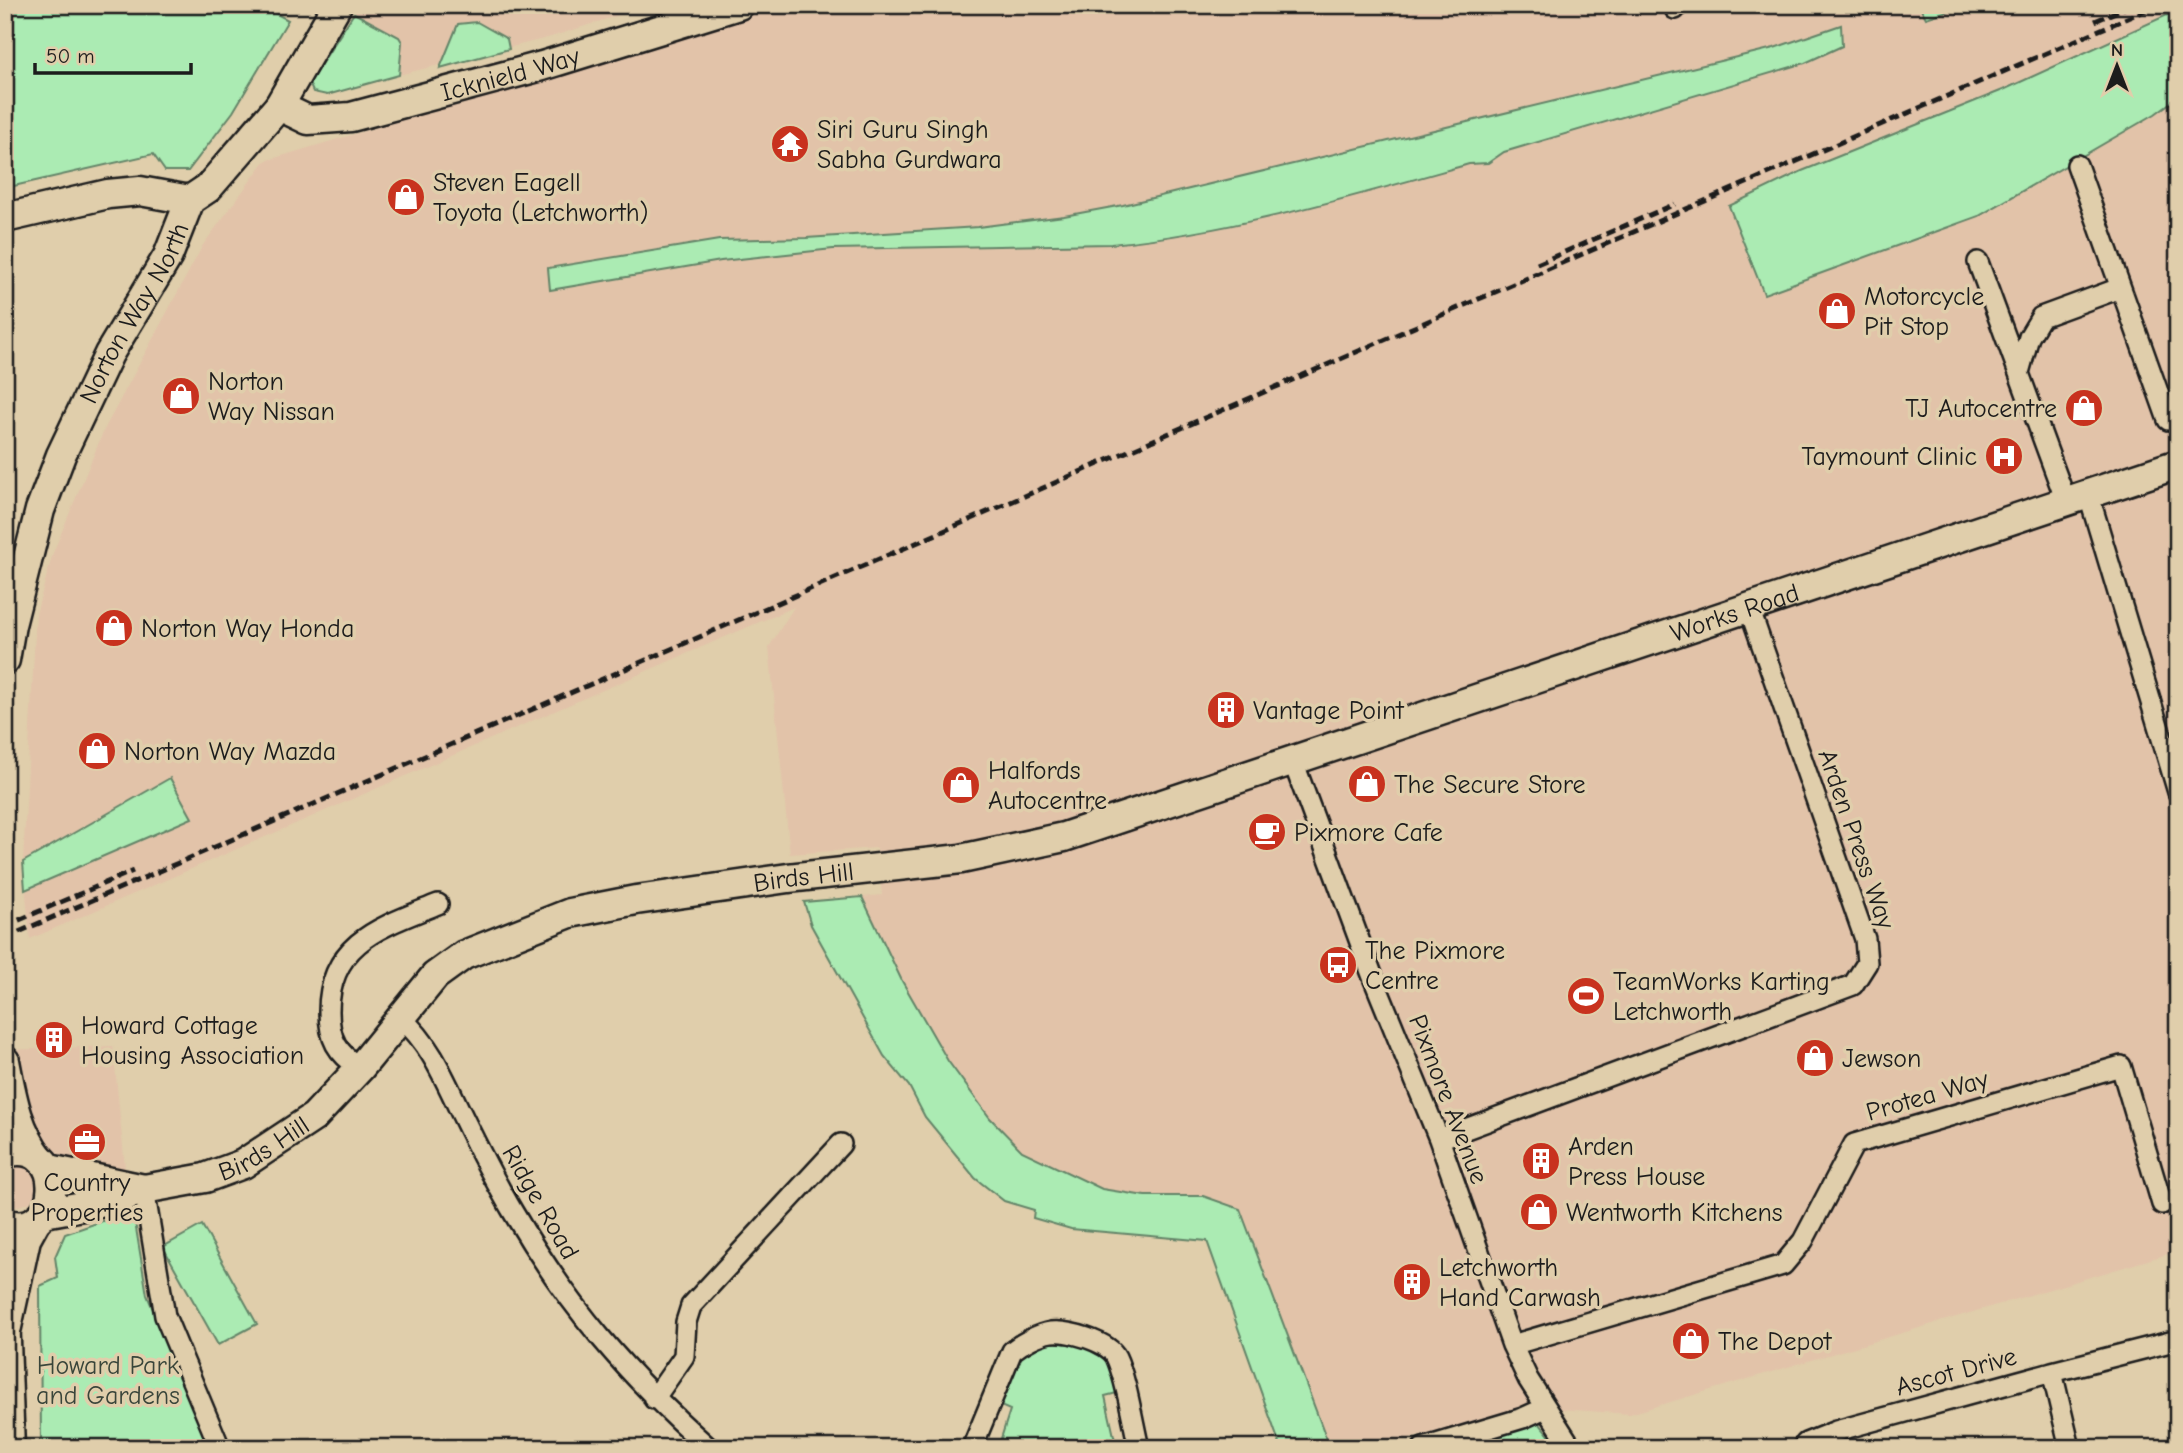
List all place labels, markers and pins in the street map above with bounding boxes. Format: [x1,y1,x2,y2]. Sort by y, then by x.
place label: Siri Guru Singh Sabha Gurdwara [817,115,1002,175]
temple icon: Siri Guru Singh Sabha Gurdwara [769,123,811,165]
place label: Steven Eagell Toyota (Letchworth) [433,168,649,228]
shop icon: Steven Eagell Toyota (Letchworth) [385,176,427,218]
place label: Motorcycle Pit Stop [1864,282,1984,342]
shop icon: Motorcycle Pit Stop [1816,290,1858,332]
place label: Norton Way Nissan [208,367,335,427]
shop icon: Norton Way Nissan [160,375,202,417]
shop icon: TJ Autocentre [2063,387,2105,429]
place label: TJ Autocentre [1905,394,2057,424]
hospital icon: Taymount Clinic [1983,435,2025,477]
place label: Taymount Clinic [1801,442,1977,472]
shop icon: Norton Way Honda [93,607,135,649]
place label: Norton Way Honda [141,614,354,644]
building icon: Vantage Point [1205,689,1247,731]
place label: Vantage Point [1253,696,1405,726]
shop icon: Norton Way Mazda [76,730,118,772]
place label: Norton Way Mazda [124,737,336,767]
place label: Halfords Autocentre [988,756,1107,816]
shop icon: The Secure Store [1346,763,1388,805]
shop icon: Halfords Autocentre [940,764,982,806]
place label: The Secure Store [1394,770,1586,800]
cafe icon: Pixmore Cafe [1246,811,1288,853]
place label: Pixmore Cafe [1294,818,1443,848]
place label: The Pixmore Centre [1365,936,1505,996]
bus stop icon: The Pixmore Centre [1317,944,1359,986]
place label: TeamWorks Karting Letchworth [1613,967,1830,1027]
sports icon: TeamWorks Karting Letchworth [1565,975,1607,1017]
place label: Howard Cottage Housing Association [81,1011,304,1071]
building icon: Howard Cottage Housing Association [33,1019,75,1061]
shop icon: Jewson [1794,1037,1836,1079]
place label: Jewson [1842,1044,1921,1074]
office icon: Country Properties [66,1121,108,1163]
place label: Arden Press House [1568,1132,1705,1192]
building icon: Arden Press House [1520,1140,1562,1182]
place label: Country Properties [31,1168,143,1228]
shop icon: Wentworth Kitchens [1518,1191,1560,1233]
place label: Wentworth Kitchens [1566,1198,1783,1228]
place label: Letchworth Hand Carwash [1439,1253,1601,1313]
building icon: Letchworth Hand Carwash [1391,1261,1433,1303]
shop icon: The Depot [1670,1320,1712,1362]
place label: The Depot [1718,1327,1833,1357]

